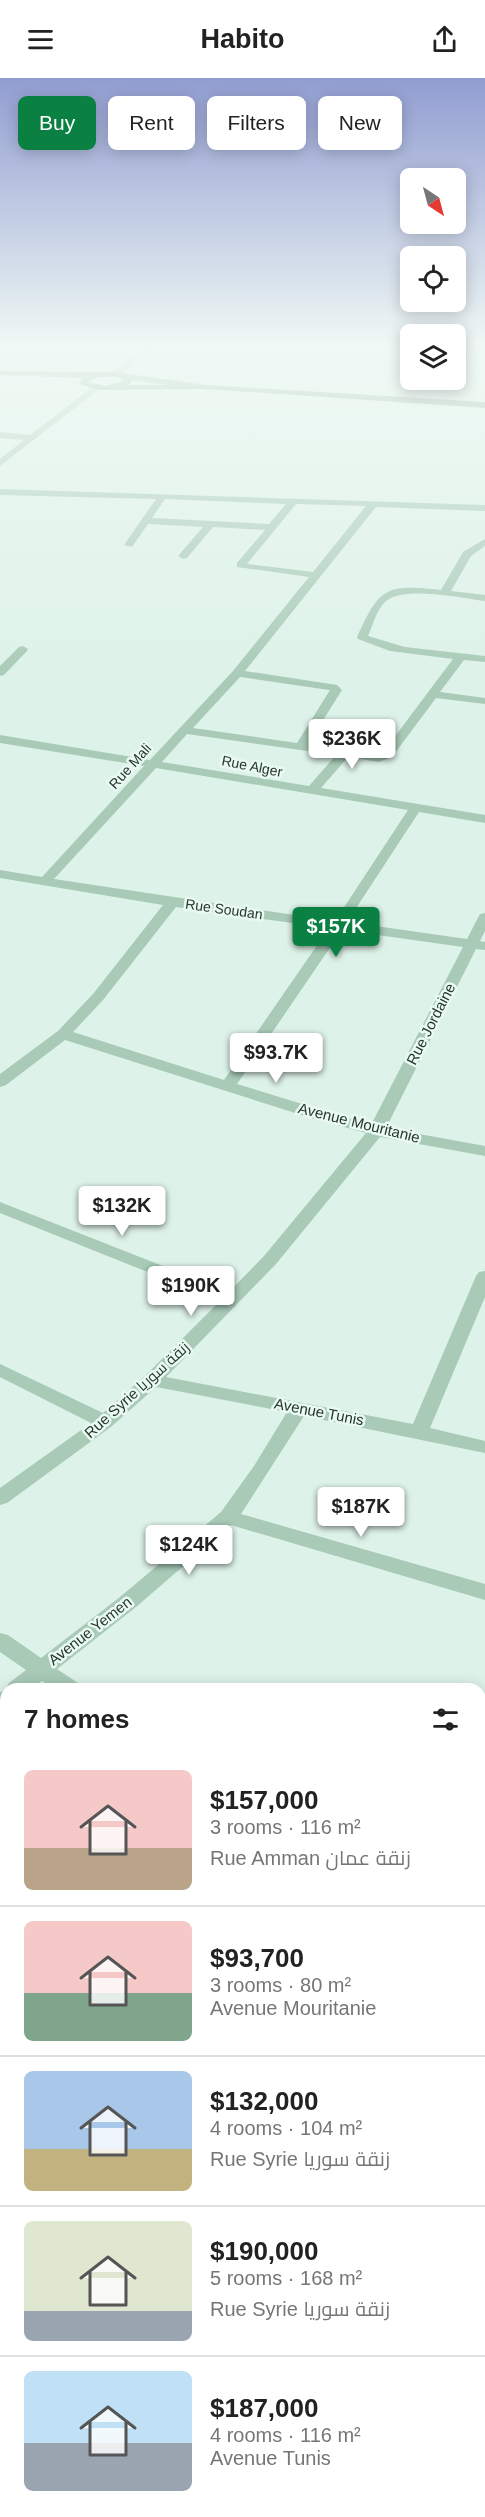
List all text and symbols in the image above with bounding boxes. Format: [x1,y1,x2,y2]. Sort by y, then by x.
icon: menu [24,23,57,56]
icon: share [428,23,461,56]
text: Habito [201,24,285,54]
chip: Buy [18,96,96,150]
chip: Rent [108,96,195,150]
chip: Filters [207,96,306,150]
chip: New [318,96,402,150]
north arrow [400,168,466,234]
map controls [400,168,466,390]
button: locate [400,246,466,312]
button: layers [400,324,466,390]
pin: $236K [310,719,394,770]
text: $236K [323,727,381,749]
street label: Rue Mali [106,740,154,792]
street label: Rue Alger [220,752,284,780]
street label: Rue Soudan [184,896,264,922]
pin: $157K [294,907,378,958]
text: $157K [307,915,365,937]
street label: Rue Jordaine [403,980,458,1067]
pin: $93.7K [227,1033,325,1084]
text: $93.7K [244,1041,308,1063]
street label: Avenue Mouritanie [297,1099,422,1146]
pin: $132K [80,1186,164,1237]
text: $132K [93,1194,151,1216]
pin: $190K [149,1266,233,1317]
text: $190K [162,1274,220,1296]
street label: Rue Syrie زنقة سوريا [81,1338,193,1442]
street label: Avenue Tunis [273,1395,365,1428]
pin: $187K [319,1487,403,1538]
text: $187K [332,1495,390,1517]
pin: $124K [147,1525,231,1576]
text: $124K [160,1533,218,1555]
street label: Avenue Yemen [45,1593,135,1668]
icon: filters [429,1703,462,1736]
text: 7 homes [24,1704,130,1734]
text: $157,000 [210,1785,318,1815]
icon: home [72,1794,144,1866]
text: 3 rooms · 116 m² [210,1816,361,1838]
text: Rue Amman زنقة عمان [210,1847,411,1869]
text: $93,700 [210,1943,304,1973]
icon: home [72,1945,144,2017]
text: 3 rooms · 80 m² [210,1974,351,1996]
text: Avenue Mouritanie [210,1997,376,2019]
text: $132,000 [210,2086,318,2116]
icon: home [72,2095,144,2167]
text: 4 rooms · 104 m² [210,2117,362,2139]
text: Rue Syrie زنقة سوريا [210,2148,390,2170]
text: $190,000 [210,2236,318,2266]
icon: home [72,2245,144,2317]
text: 5 rooms · 168 m² [210,2267,362,2289]
text: Rue Syrie زنقة سوريا [210,2298,390,2320]
text: $187,000 [210,2393,318,2423]
icon: home [72,2395,144,2467]
text: 4 rooms · 116 m² [210,2424,361,2446]
text: Avenue Tunis [210,2447,331,2469]

